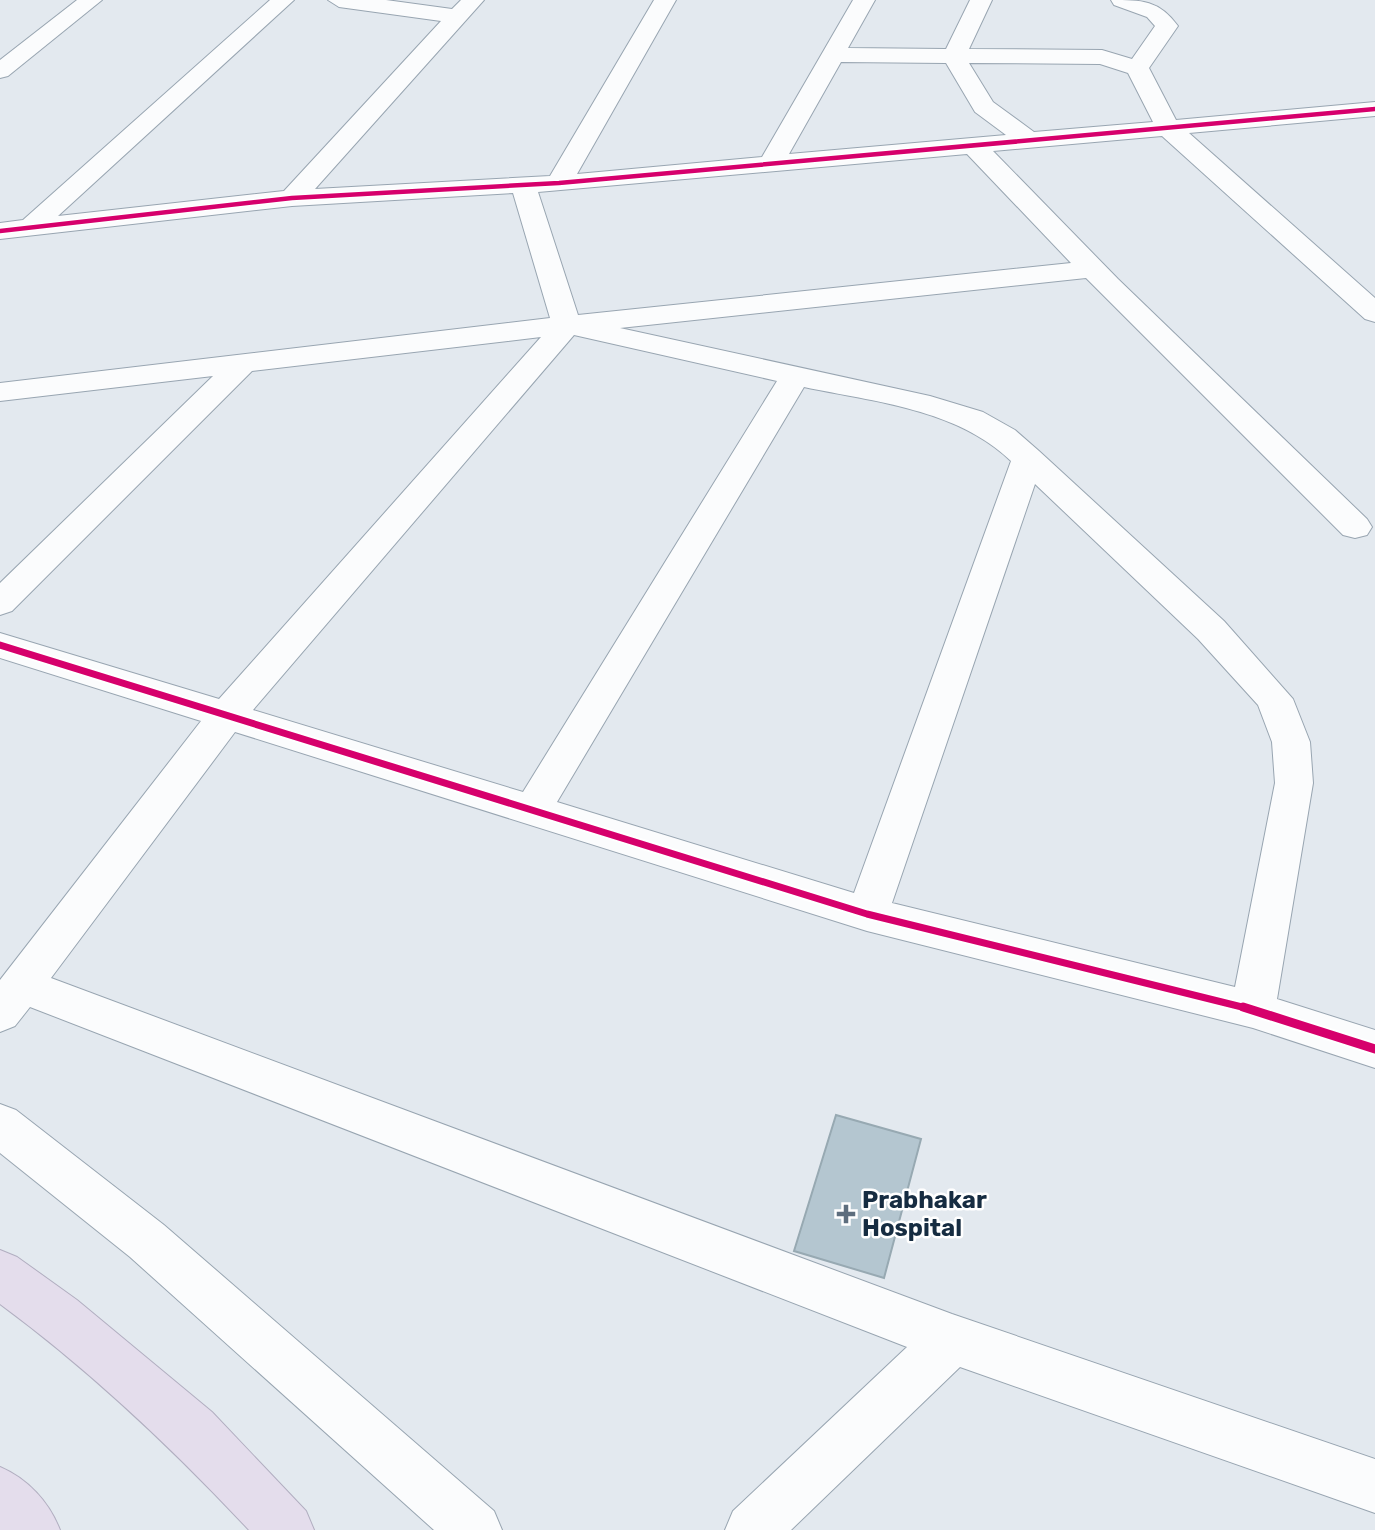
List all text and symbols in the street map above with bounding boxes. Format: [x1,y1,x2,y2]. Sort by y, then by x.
place label: Prabhakar Hospital [862,1186,987,1242]
marker: Prabhakar Hospital [836,1204,856,1224]

